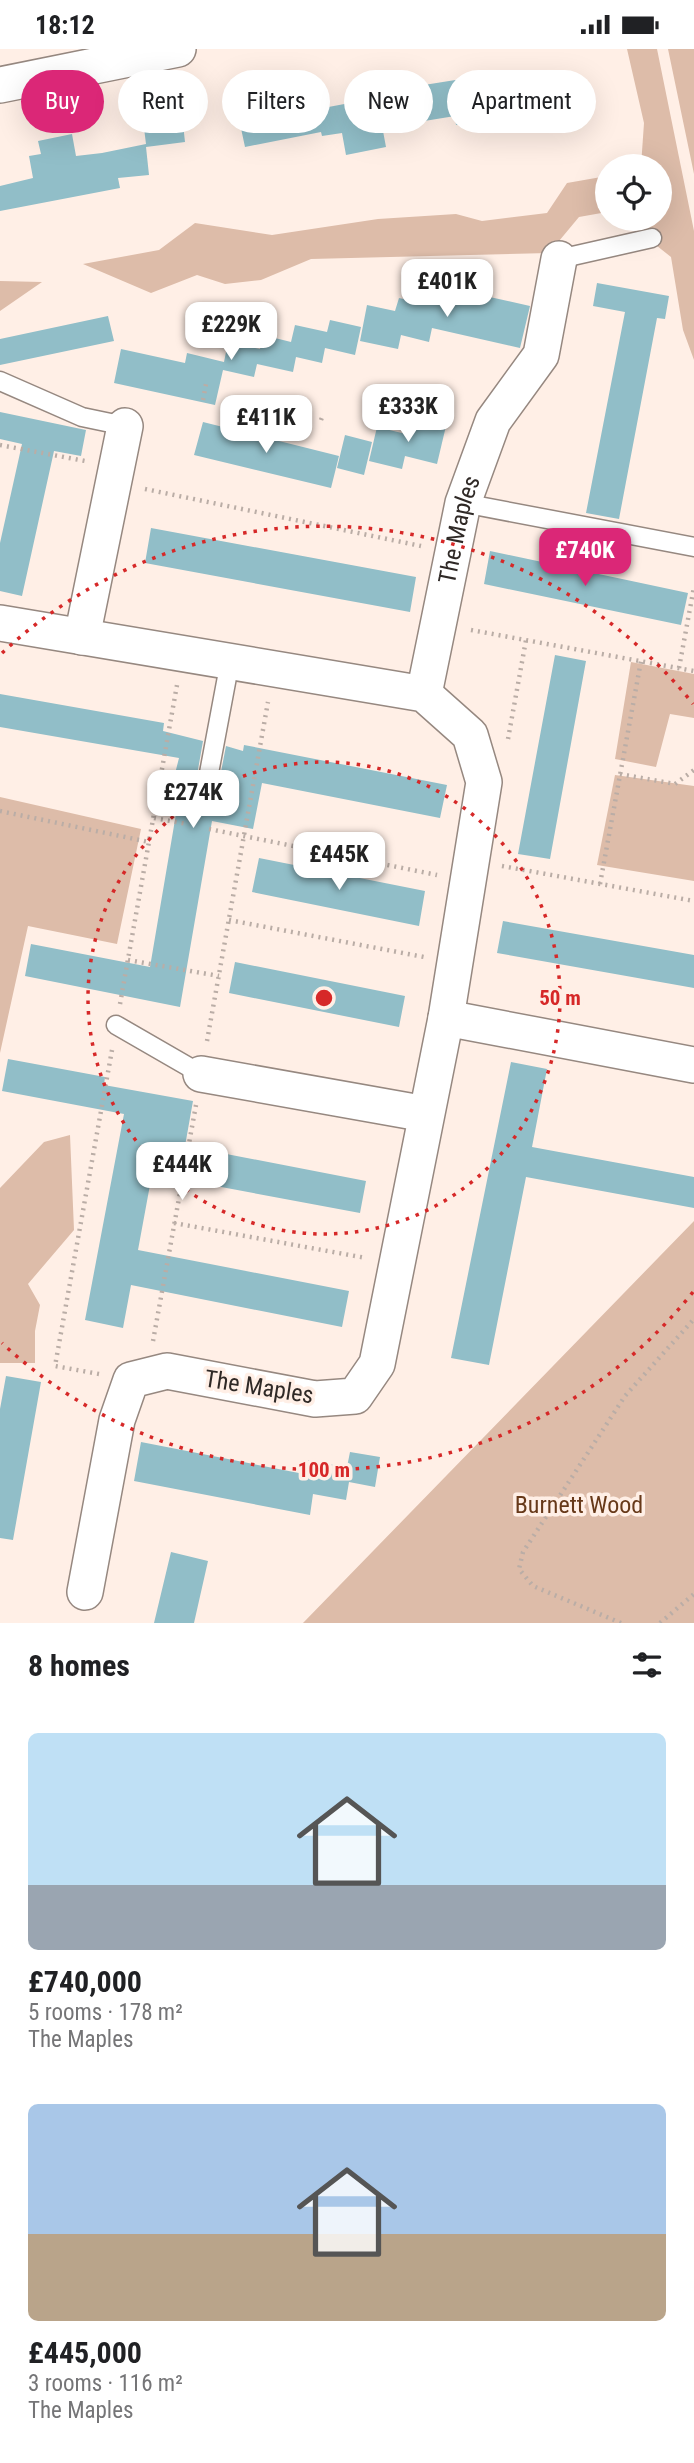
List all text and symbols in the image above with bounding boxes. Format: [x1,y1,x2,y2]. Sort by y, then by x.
text: 18:12 [35,10,95,40]
chip: Buy [21,70,104,133]
chip: Rent [118,70,208,133]
chip: Filters [222,70,330,133]
chip: New [344,70,433,133]
chip: Apartment [447,70,596,133]
map controls [595,154,672,231]
button: locate [595,154,672,231]
pin: £401K [398,259,496,319]
text: £401K [417,268,477,295]
pin: £229K [182,303,280,362]
text: £229K [201,311,261,338]
pin: £333K [359,385,457,444]
text: £333K [378,393,438,420]
pin: £411K [217,395,315,455]
text: £411K [236,404,296,431]
street label: The Maples [433,472,486,586]
pin: £740K [536,529,634,588]
text: £740K [555,537,615,564]
pin: £274K [144,771,242,830]
text: £274K [163,779,223,806]
pin: £445K [290,833,388,892]
text: £445K [309,841,369,868]
centre of rings [312,986,336,1010]
text: 50 m [539,986,581,1010]
pin: £444K [133,1143,231,1202]
text: £444K [152,1151,212,1178]
street label: The Maples [202,1365,316,1409]
text: 100 m [298,1458,350,1482]
park label: Burnett Wood [515,1491,643,1519]
icon: filters [628,1646,666,1684]
text: 8 homes [28,1648,130,1683]
icon: home [284,1778,410,1904]
text: £740,000 [28,1964,142,1999]
text: 5 rooms · 178 m² [28,1999,183,2026]
text: The Maples [28,2026,133,2053]
icon: home [284,2149,410,2275]
text: £445,000 [28,2335,142,2370]
text: 3 rooms · 116 m² [28,2370,183,2397]
text: The Maples [28,2397,133,2424]

